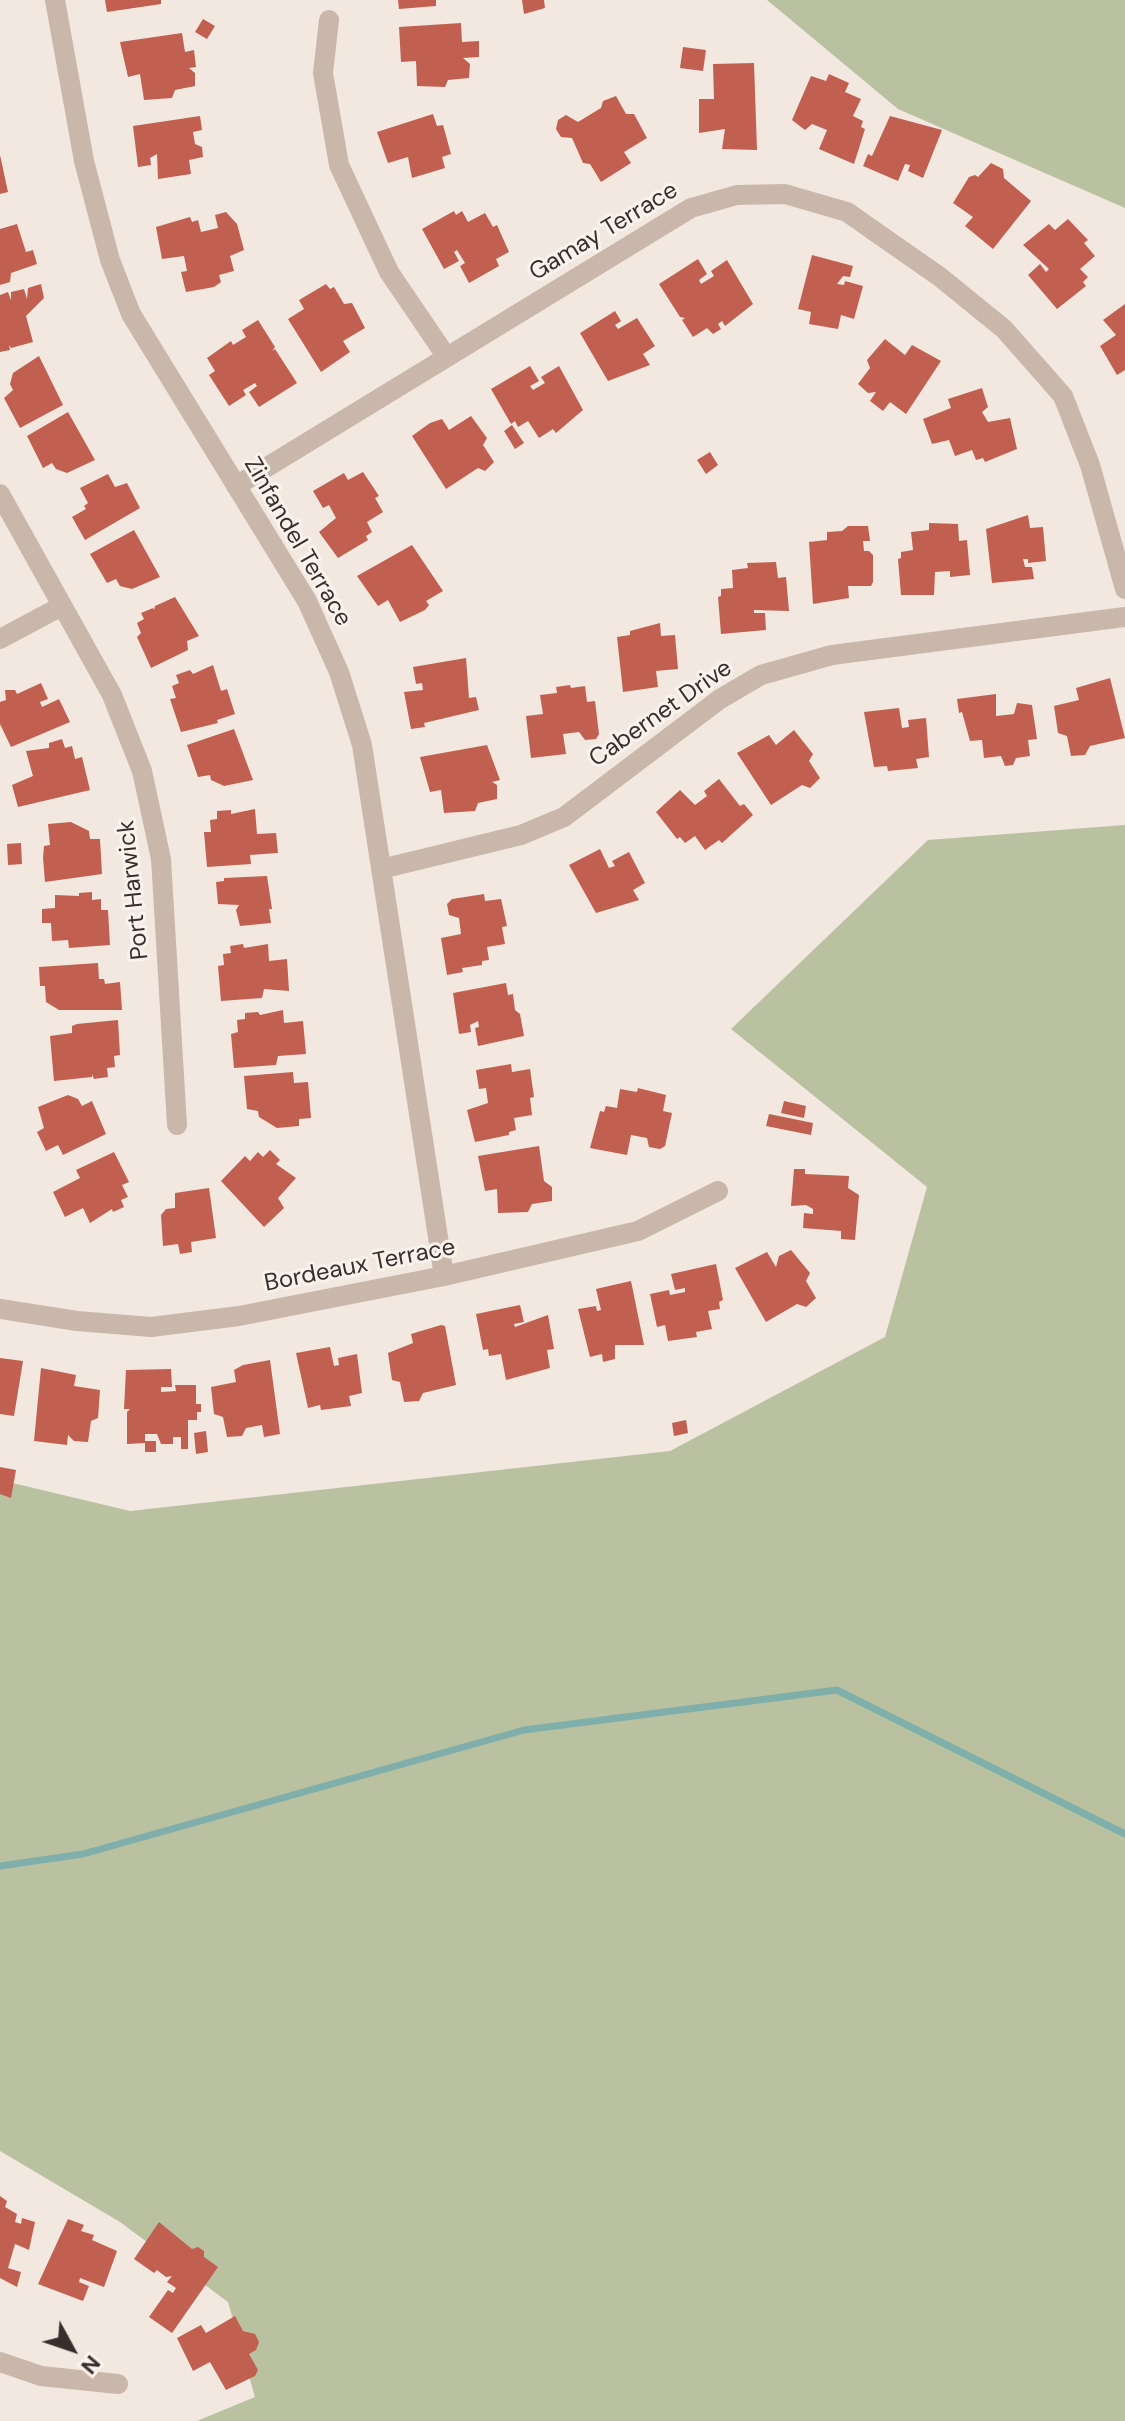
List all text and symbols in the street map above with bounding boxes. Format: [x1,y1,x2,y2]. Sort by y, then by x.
street label: Gamay Terrace [525,176,683,288]
street label: Zinfandel Terrace [237,452,357,632]
street label: Cabernet Drive [584,654,738,774]
street label: Port Harwick [112,819,156,961]
street label: Bordeaux Terrace [262,1233,458,1299]
north arrow [32,2309,112,2389]
text: N [75,2349,107,2380]

